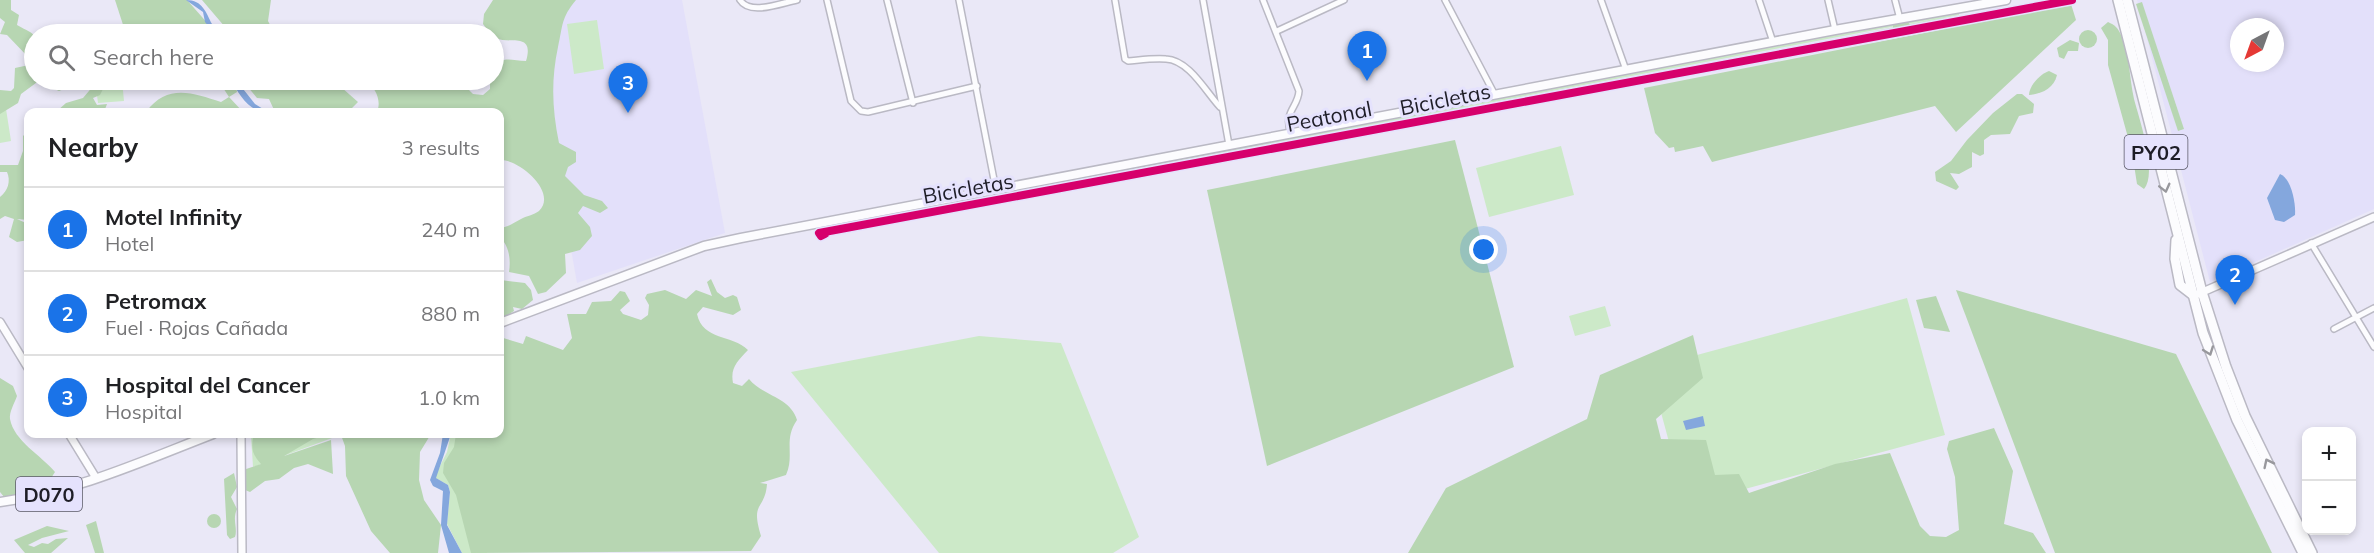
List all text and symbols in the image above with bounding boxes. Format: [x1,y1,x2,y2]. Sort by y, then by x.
north arrow [2230,18,2284,72]
search box [24,24,504,90]
pin: 1 [1348,32,1386,81]
icon: search [45,41,78,74]
text: Search here [93,43,214,71]
pin: 3 [608,63,648,113]
street label: Bicicletas [1397,77,1493,121]
street label: Peatonal [1284,95,1374,137]
text: Nearby [48,131,138,164]
text: 3 results [402,135,480,160]
road number: PY02 [2124,135,2188,169]
street label: Bicicletas [921,167,1015,209]
one-way arrow [2158,183,2171,193]
text: Motel Infinity [105,203,242,231]
text: 1 [62,217,74,242]
text: 240 m [421,217,480,242]
text: Hotel [105,231,154,256]
your location [1469,235,1498,264]
pin: 2 [2216,256,2254,305]
text: Petromax [105,287,206,315]
text: 2 [62,301,74,326]
text: 880 m [421,301,480,326]
text: Fuel · Rojas Cañada [105,315,288,340]
one-way arrow [2202,346,2215,356]
text: Hospital del Cancer [105,371,310,399]
text: 3 [62,385,74,410]
text: 1.0 km [418,385,480,410]
text: Hospital [105,399,182,424]
map controls [2302,427,2356,535]
button: + [2302,427,2356,481]
one-way arrow [2263,458,2275,469]
road number: D070 [16,477,82,511]
button: − [2302,481,2356,535]

